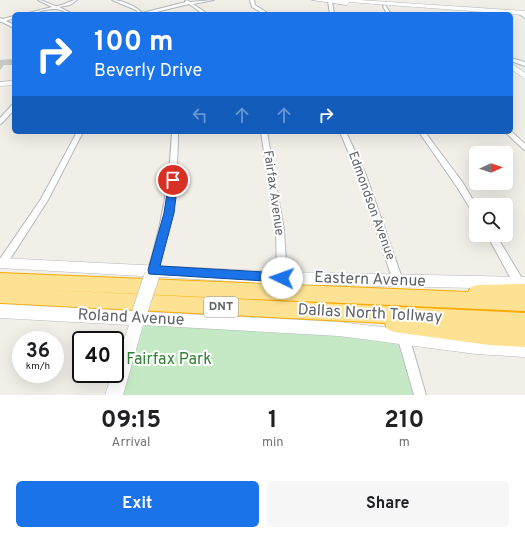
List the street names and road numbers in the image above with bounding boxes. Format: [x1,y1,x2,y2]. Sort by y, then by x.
street label: Fairfax Avenue [259,149,287,237]
street label: Edmondson Avenue [344,150,398,262]
street label: Eastern Avenue [314,268,426,292]
road number: DNT [204,297,238,317]
street label: Dallas North Tollway [297,300,443,328]
street label: Roland Avenue [77,305,185,331]

